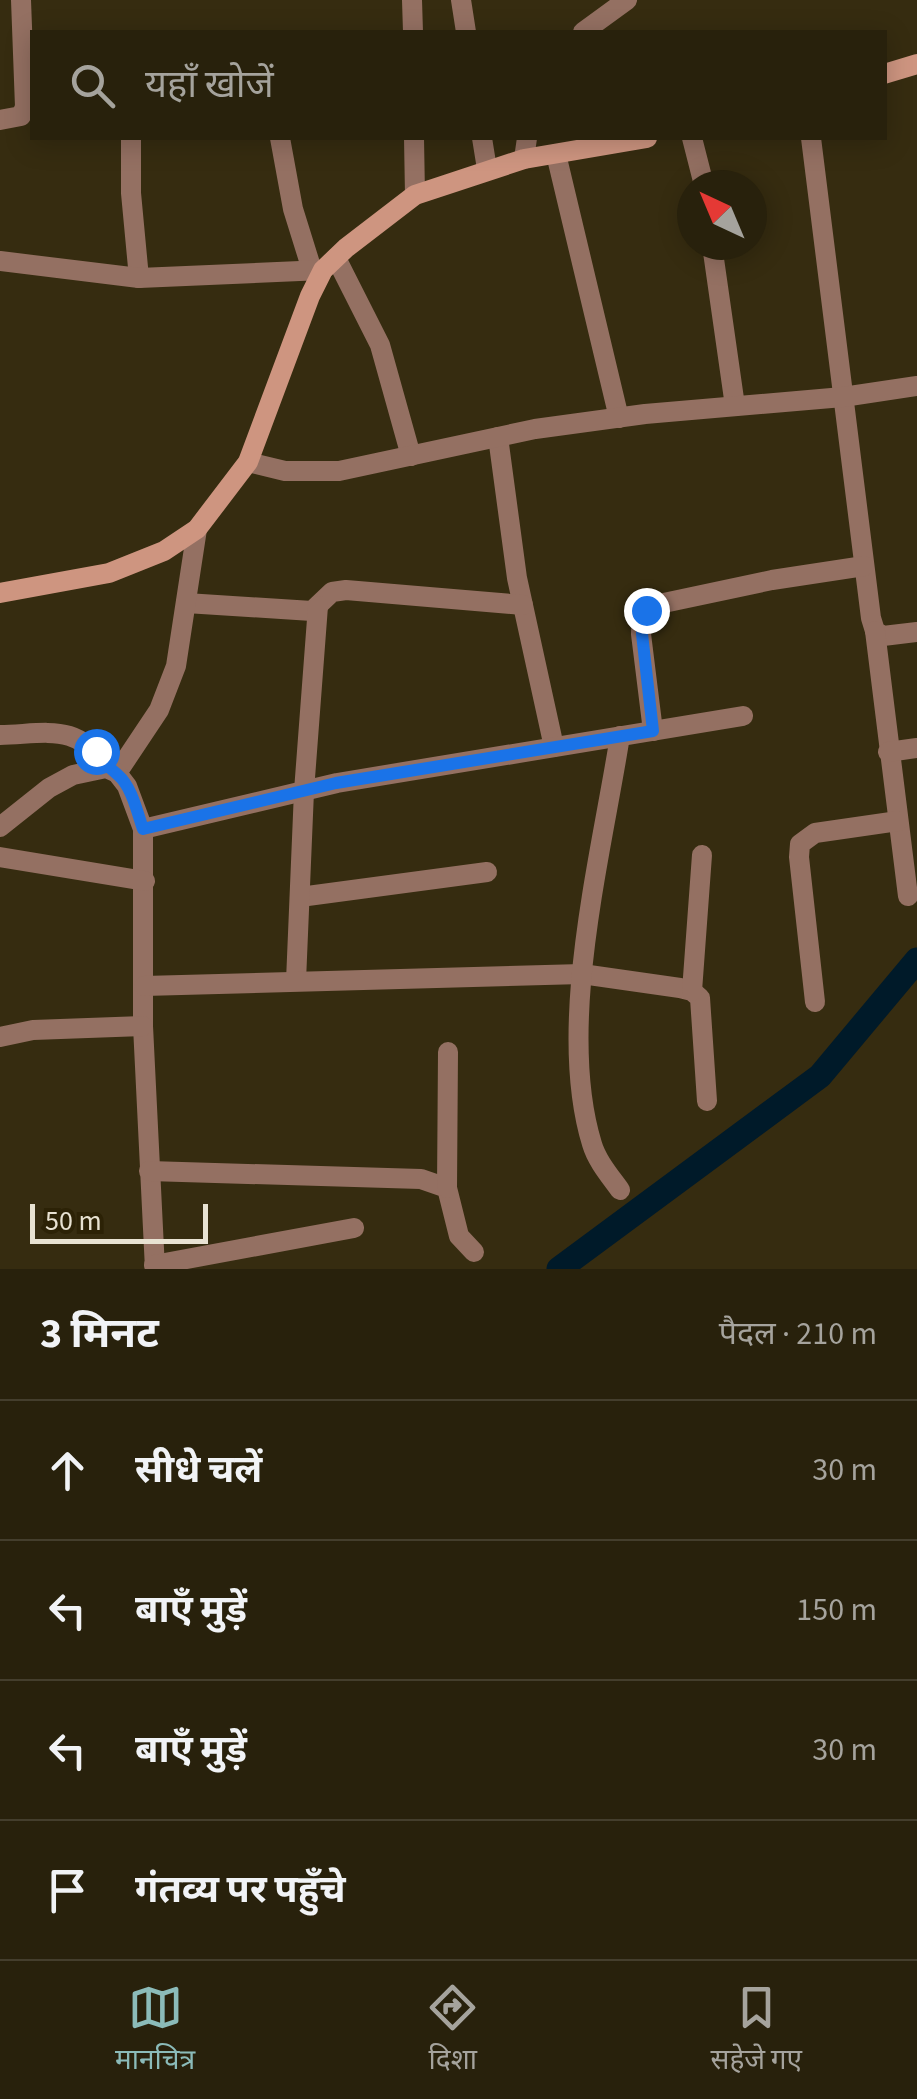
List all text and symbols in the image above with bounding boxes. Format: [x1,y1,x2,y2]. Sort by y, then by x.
search box [30,30,887,140]
icon: search [65,58,120,113]
text: यहाँ खोजें [145,58,274,112]
north arrow [677,170,767,260]
route end [624,588,670,634]
route start [74,729,120,775]
scale bar [30,1199,208,1244]
text: 50 m [45,1201,102,1241]
text: 3 मिनट [40,1304,159,1364]
text: पैदल · 210 m [719,1311,877,1357]
icon: ahead [40,1443,95,1498]
text: सीधे चलें [135,1443,262,1497]
text: 30 m [812,1447,877,1493]
icon: left [40,1583,95,1638]
text: बाएँ मुड़ें [135,1583,247,1637]
text: 150 m [796,1587,877,1633]
icon: left [40,1723,95,1778]
text: बाएँ मुड़ें [135,1723,247,1777]
text: 30 m [812,1727,877,1773]
icon: arrive [40,1863,95,1918]
text: गंतव्य पर पहुँचे [135,1863,346,1917]
tab: मानचित्र [115,1980,195,2080]
tab: दिशा [425,1980,480,2080]
tab: सहेजे गए [710,1980,802,2080]

